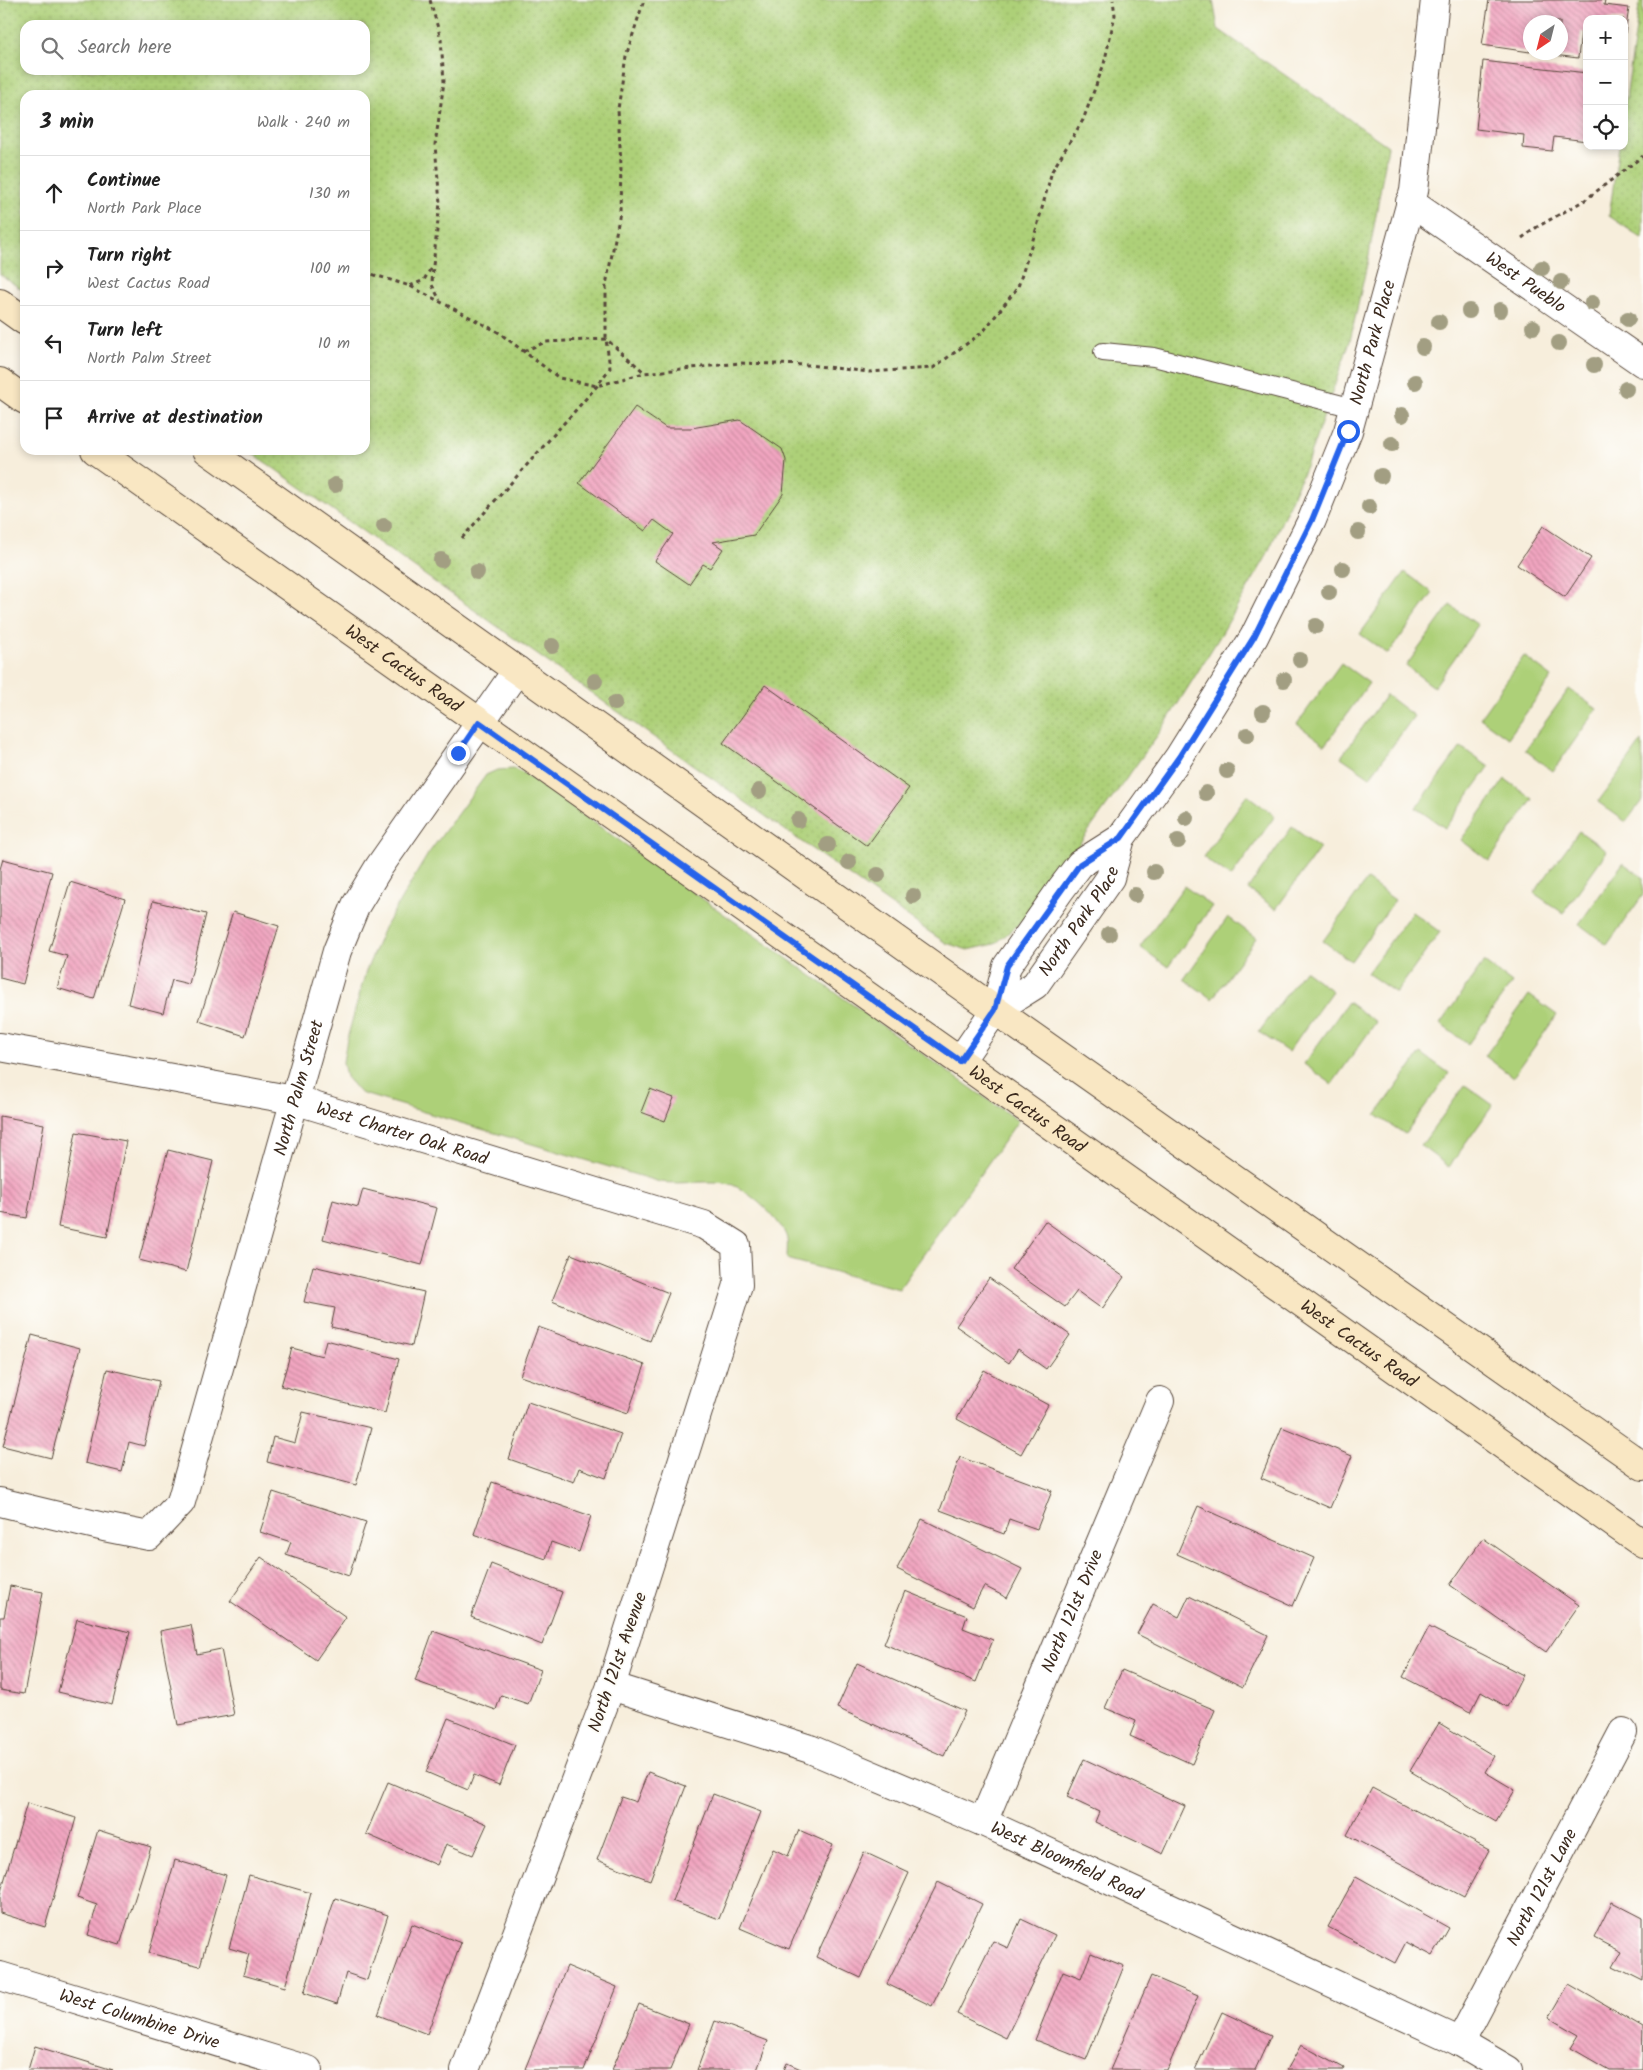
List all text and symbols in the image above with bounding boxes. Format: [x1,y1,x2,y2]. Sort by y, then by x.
north arrow [1523,15,1568,60]
map controls [1583,15,1628,150]
button: + [1583,15,1628,60]
search box [20,20,370,75]
text: Search here [78,33,172,63]
icon: search [38,34,66,62]
button: − [1583,60,1628,105]
button: locate [1583,105,1628,150]
text: 3 min [40,106,94,139]
text: Walk · 240 m [257,110,350,135]
text: Continue [87,166,160,196]
icon: ahead [40,179,68,207]
text: 130 m [309,181,350,206]
text: North Park Place [87,196,201,221]
text: Turn right [87,241,172,271]
street label: West Pueblo [1479,245,1571,322]
icon: right [40,254,68,282]
text: 100 m [310,256,350,281]
text: West Cactus Road [87,271,210,296]
street label: North Park Place [1343,277,1405,409]
text: Turn left [87,316,162,346]
icon: left [40,329,68,357]
text: 10 m [318,331,350,356]
text: North Palm Street [87,346,211,371]
text: Arrive at destination [87,403,263,433]
icon: arrive [40,404,68,432]
route start [1337,420,1360,443]
street label: West Cactus Road [338,618,468,722]
route end [447,742,470,765]
street label: North Park Place [1032,863,1128,983]
street label: North Palm Street [267,1016,333,1160]
street label: West Cactus Road [962,1059,1092,1163]
street label: West Charter Oak Road [312,1095,492,1175]
street label: West Cactus Road [1294,1293,1424,1397]
street label: North 121st Drive [1034,1545,1112,1678]
street label: North 121st Avenue [581,1588,656,1737]
street label: West Bloomfield Road [985,1814,1148,1910]
street label: North 121st Lane [1500,1824,1586,1952]
street label: West Columbine Drive [55,1982,223,2058]

